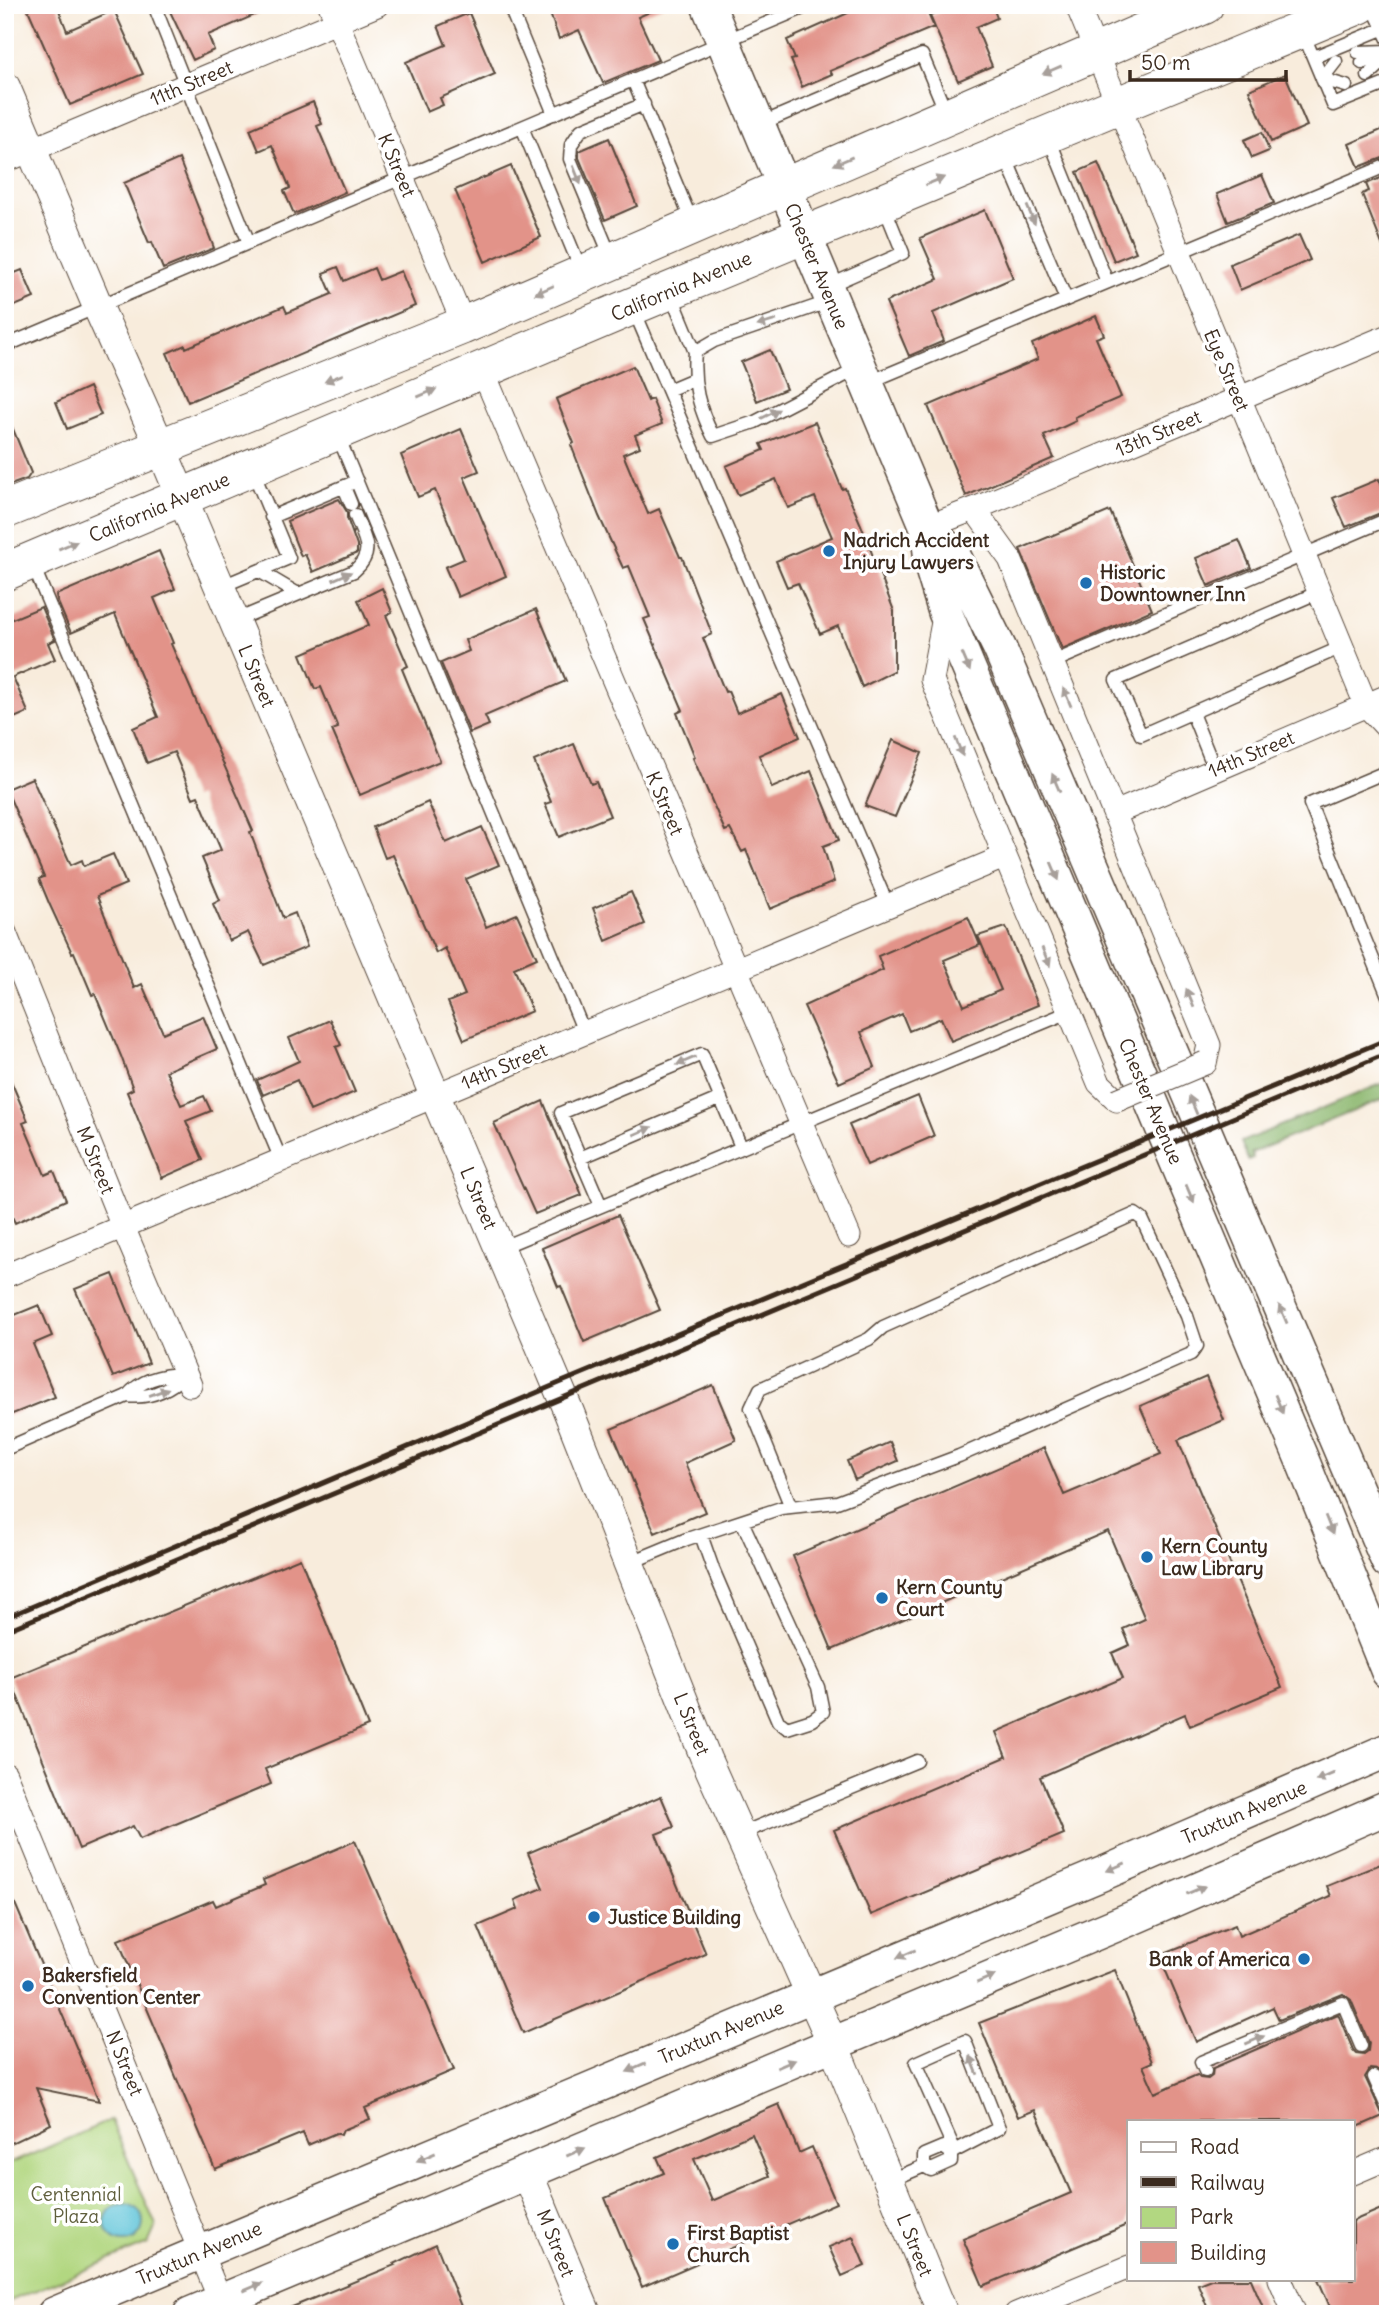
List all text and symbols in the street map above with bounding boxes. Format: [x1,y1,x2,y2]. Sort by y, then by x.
scale bar [1130,38,1286,82]
text: 50 m [1141,49,1190,76]
street label: 11th Street [146,55,236,111]
one-way arrow [1041,65,1062,76]
street label: K Street [373,129,421,201]
one-way arrow [832,155,853,166]
one-way arrow [571,165,583,185]
one-way arrow [925,175,946,186]
street label: Chester Avenue [780,199,854,333]
one-way arrow [1025,205,1036,226]
street label: California Avenue [607,246,755,326]
one-way arrow [534,285,555,296]
one-way arrow [756,318,777,328]
street label: Eye Street [1199,325,1255,415]
one-way arrow [324,372,345,383]
one-way arrow [417,387,437,399]
street label: 13th Street [1111,404,1205,462]
one-way arrow [760,408,780,419]
street label: California Avenue [85,467,233,547]
place label: Nadrich Accident Injury Lawyers [843,528,990,574]
one-way arrow [58,539,78,551]
marker: Nadrich Accident Injury Lawyers [821,543,837,559]
place label: Historic Downtowner Inn [1100,560,1246,606]
one-way arrow [332,570,353,581]
marker: Historic Downtowner Inn [1078,575,1094,591]
street label: L Street [233,641,281,711]
one-way arrow [961,651,972,672]
one-way arrow [1062,686,1073,707]
street label: 14th Street [1204,725,1298,783]
one-way arrow [953,737,965,757]
street label: K Street [641,767,689,839]
one-way arrow [1050,773,1062,793]
one-way arrow [1049,861,1060,882]
one-way arrow [1040,947,1052,967]
one-way arrow [1185,988,1196,1009]
street label: Chester Avenue [1114,1034,1188,1168]
street label: 14th Street [457,1037,551,1095]
one-way arrow [676,1055,697,1066]
one-way arrow [1188,1094,1199,1115]
street label: M Street [72,1123,120,1197]
one-way arrow [633,1125,653,1137]
street label: L Street [455,1163,503,1233]
one-way arrow [1185,1184,1196,1205]
one-way arrow [1277,1304,1289,1324]
one-way arrow [148,1386,169,1397]
one-way arrow [1273,1393,1284,1414]
one-way arrow [1323,1515,1334,1536]
place label: Kern County Law Library [1161,1534,1268,1580]
marker: Kern County Law Library [1139,1549,1155,1565]
place label: Kern County Court [896,1575,1003,1621]
marker: Kern County Court [874,1590,890,1606]
street label: L Street [669,1689,715,1759]
one-way arrow [1315,1771,1335,1783]
street label: Truxtun Avenue [1178,1775,1310,1849]
one-way arrow [1106,1862,1127,1873]
one-way arrow [1185,1885,1206,1896]
place label: Justice Building [608,1905,741,1929]
marker: Justice Building [586,1909,602,1925]
place label: Bank of America [1149,1947,1290,1971]
one-way arrow [896,1949,917,1960]
marker: Bank of America [1296,1951,1312,1967]
place label: Bakersfield Convention Center [42,1963,200,2009]
one-way arrow [976,1974,997,1985]
marker: Bakersfield Convention Center [20,1978,36,1994]
street label: Truxtun Avenue [655,1995,787,2069]
street label: N Street [101,2027,149,2099]
one-way arrow [1245,2034,1266,2045]
one-way arrow [968,2054,979,2075]
one-way arrow [775,2058,796,2069]
one-way arrow [626,2062,646,2074]
legend [1127,2120,1354,2280]
text: Road [1190,2133,1239,2160]
one-way arrow [565,2146,586,2157]
one-way arrow [416,2152,437,2163]
text: Railway [1190,2169,1265,2196]
park label: Centennial Plaza [31,2182,121,2228]
text: Park [1190,2203,1233,2230]
street label: M Street [532,2206,580,2280]
street label: L Street [892,2210,938,2280]
street label: Truxtun Avenue [133,2216,265,2290]
place label: First Baptist Church [687,2221,790,2267]
marker: First Baptist Church [665,2236,681,2252]
text: Building [1190,2239,1266,2266]
one-way arrow [243,2282,264,2293]

